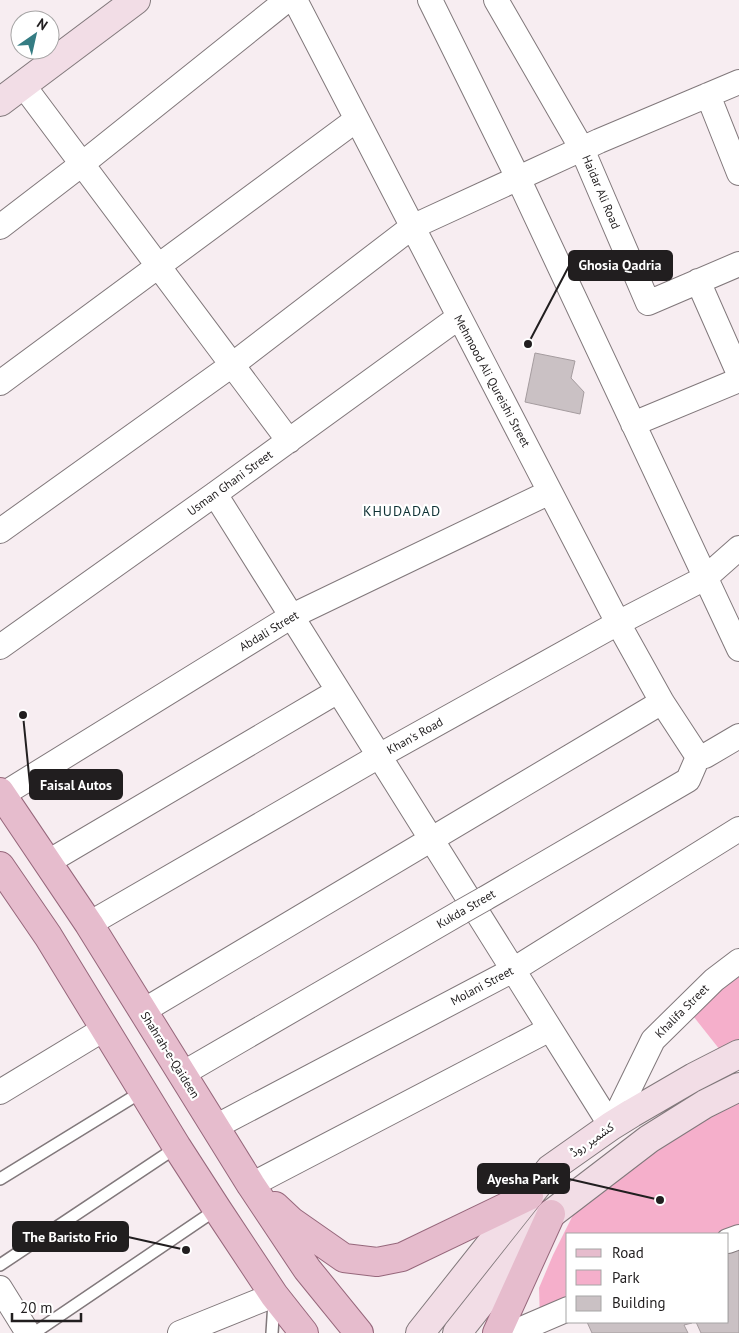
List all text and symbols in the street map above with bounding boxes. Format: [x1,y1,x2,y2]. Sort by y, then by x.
north arrow [10,10,60,60]
text: N [33,14,51,34]
street label: Haidar Ali Road [579,153,624,231]
callout: Ghosia Qadria [569,251,672,280]
text: Ghosia Qadria [578,256,662,274]
street label: Mehmood Ali Qureishi Street [451,312,534,450]
street label: Usman Ghani Street [184,447,275,519]
district label: KHUDADAD [363,502,441,520]
street label: Abdali Street [236,607,301,654]
street label: Khan's Road [384,714,445,757]
callout: Faisal Autos [30,770,122,799]
text: Faisal Autos [40,776,112,794]
street label: Kukda Street [434,886,498,931]
street label: Molani Street [448,963,516,1008]
street label: Khalifa Street [652,981,712,1041]
street label: Shahrah-e-Qaideen [138,1009,203,1101]
street label: کشمیر روڈ [567,1119,617,1160]
callout: Ayesha Park [478,1164,569,1193]
text: Ayesha Park [487,1170,559,1188]
callout: The Baristo Frio [13,1222,128,1251]
text: The Baristo Frio [22,1228,118,1246]
legend [566,1233,729,1323]
text: Road [612,1243,644,1262]
text: Park [612,1268,640,1287]
scale bar [12,1290,81,1322]
text: Building [612,1293,666,1312]
text: 20 m [20,1298,53,1317]

